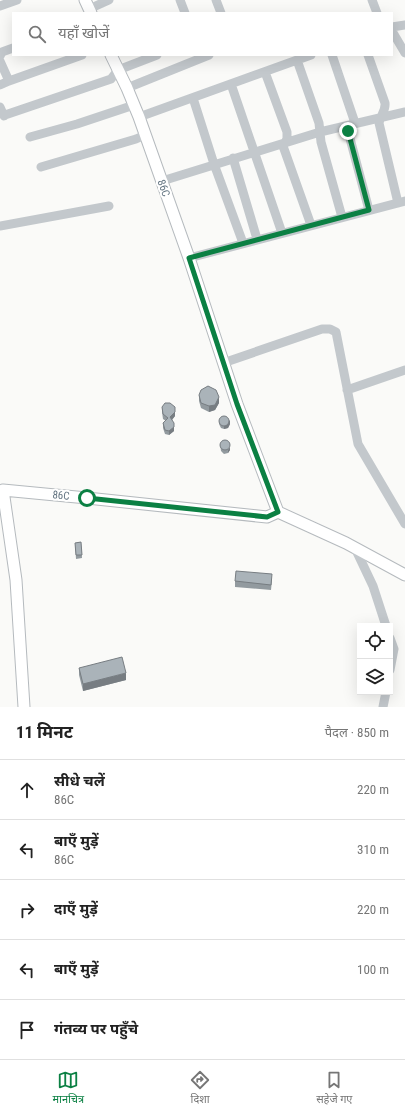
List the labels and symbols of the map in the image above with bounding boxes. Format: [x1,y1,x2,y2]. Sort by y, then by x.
route end [339,122,357,140]
street label: 86C [154,178,173,198]
street label: 86C [52,488,70,503]
route start [78,489,96,507]

